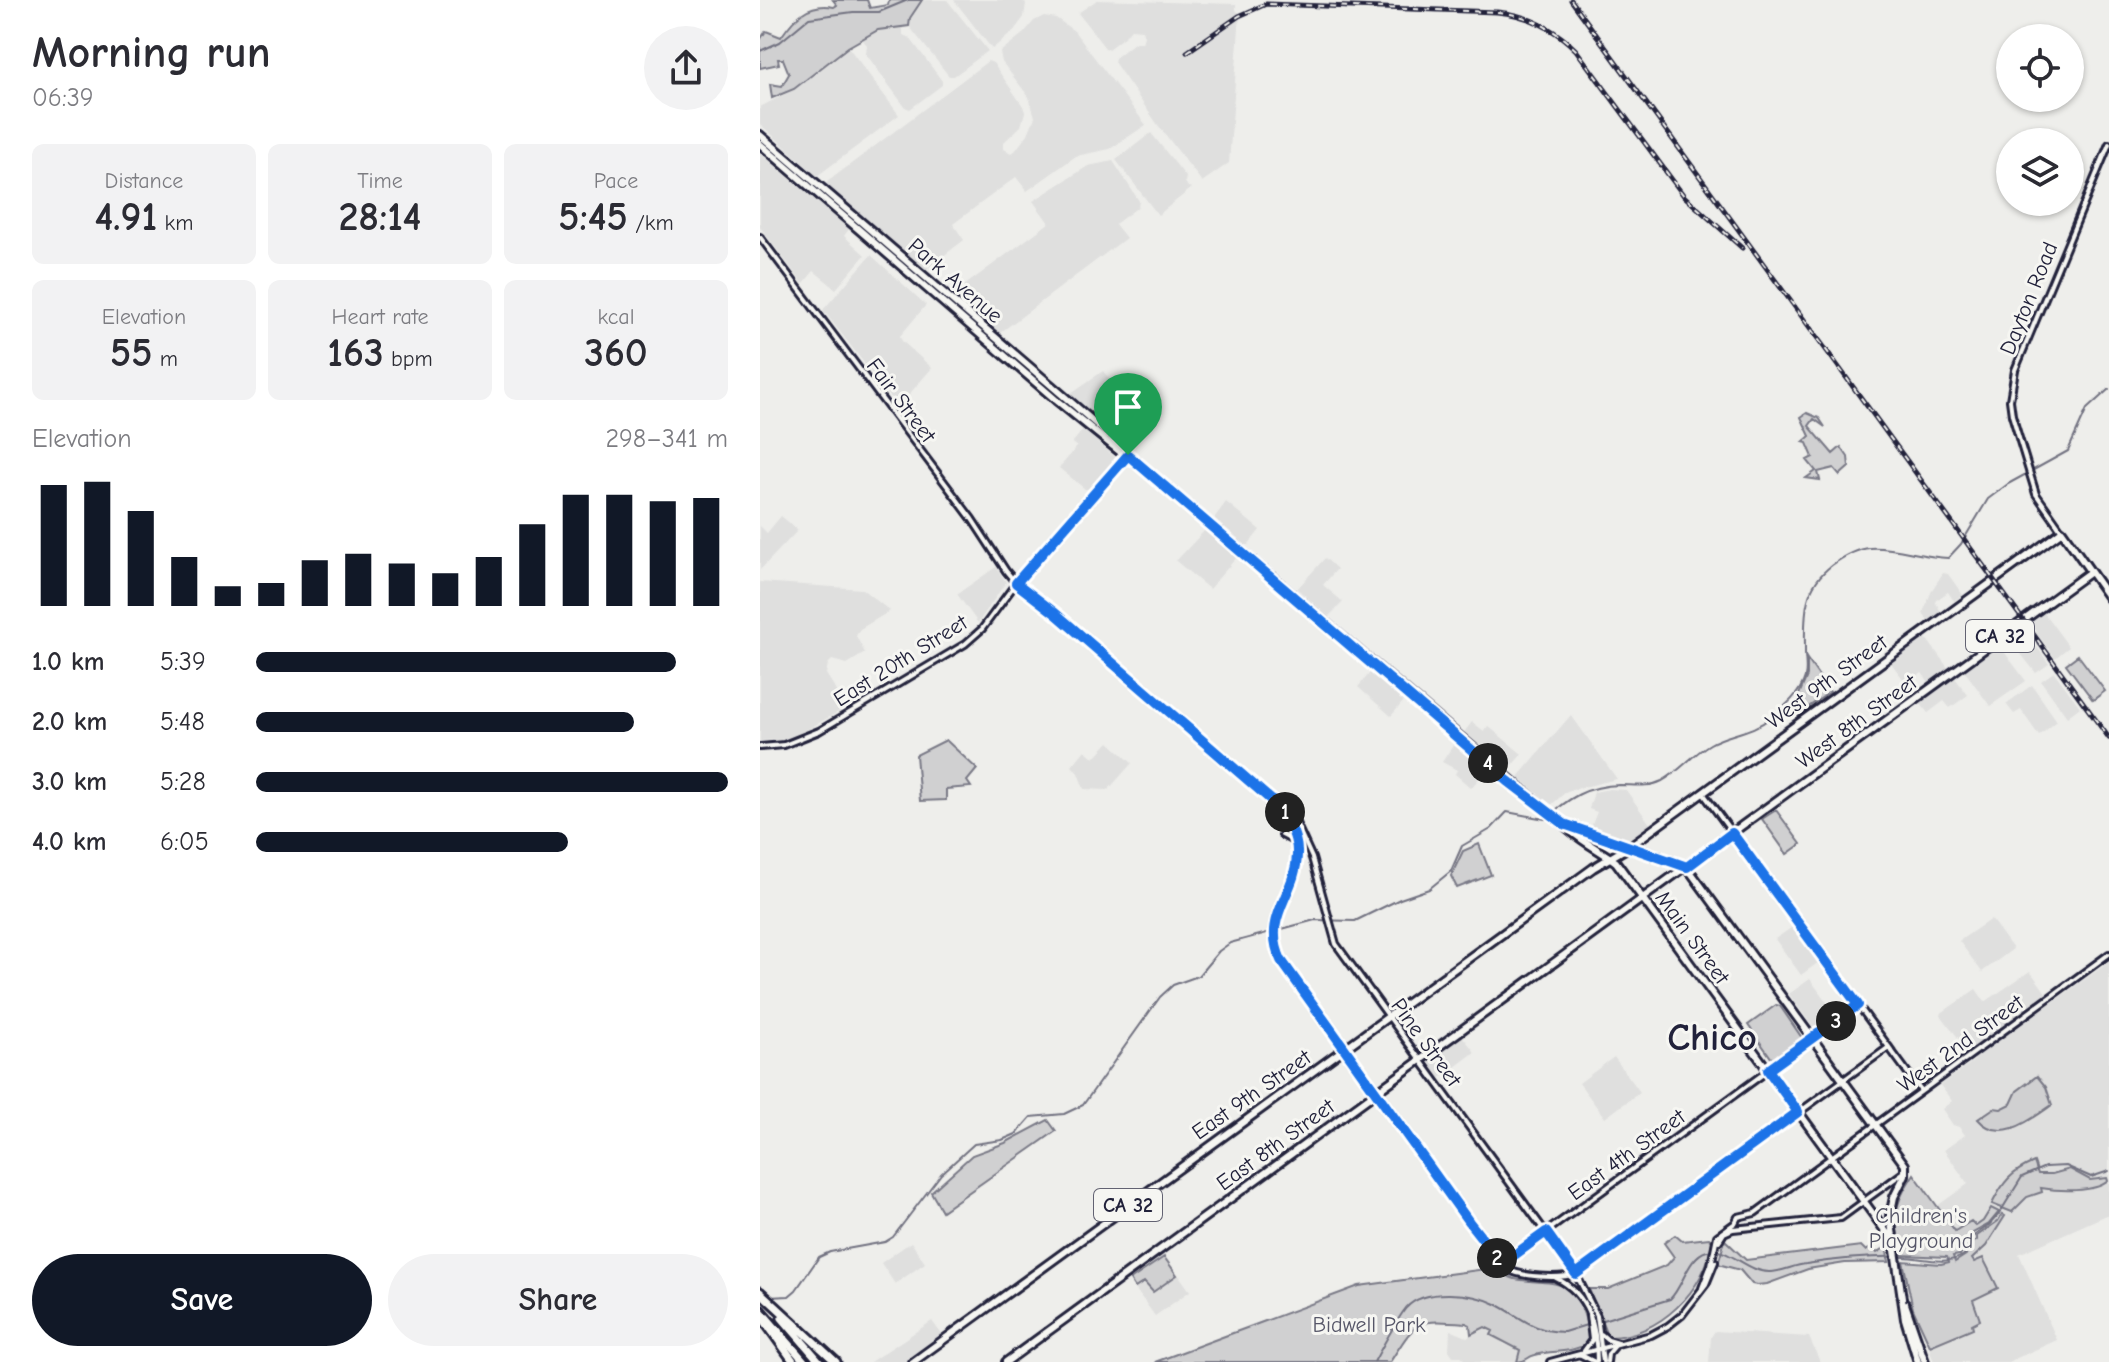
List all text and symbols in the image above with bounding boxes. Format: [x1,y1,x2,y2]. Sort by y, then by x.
map controls [1996,24,2084,216]
button: locate [1996,24,2084,112]
button: share [644,26,728,110]
text: Morning run [32,27,271,78]
text: 06:39 [32,83,94,113]
button: layers [1996,128,2084,216]
text: Distance [105,168,183,194]
text: Time [357,168,403,194]
text: Pace [594,168,638,194]
text: 4.91 [95,194,157,240]
text: 28:14 [339,194,421,240]
text: 5:45 [558,194,628,240]
text: km [157,210,193,236]
text: /km [628,210,674,236]
street label: Park Avenue [903,233,1008,329]
street label: Dayton Road [1995,238,2063,359]
text: Elevation [102,304,186,330]
text: Heart rate [332,304,429,330]
text: kcal [598,304,634,330]
text: 55 [110,330,152,376]
text: 163 [327,330,384,376]
text: 360 [584,330,648,376]
text: m [152,346,178,372]
text: bpm [384,346,433,372]
street label: Fair Street [861,353,942,449]
pin [1094,373,1162,455]
icon: arrive [1106,385,1150,429]
text: Elevation [32,424,132,454]
text: 298–341 m [605,424,728,454]
street label: East 20th Street [829,609,973,712]
road number: CA 32 [1966,620,2034,652]
street label: West 9th Street [1761,629,1893,735]
text: 1.0 km [32,647,104,677]
text: 5:39 [160,647,206,677]
street label: West 8th Street [1791,669,1923,774]
text: 2.0 km [32,707,107,737]
text: 5:48 [160,707,205,737]
pin: 4 [1468,743,1508,783]
text: 4 [1483,750,1493,776]
text: 3.0 km [32,767,107,797]
text: 5:28 [160,767,206,797]
pin: 1 [1265,792,1305,832]
text: 1 [1281,799,1289,825]
text: 4.0 km [32,827,106,857]
text: 6:05 [160,827,209,857]
street label: Main Street [1650,886,1735,990]
street label: West 2nd Street [1893,989,2029,1098]
street label: Pine Street [1385,993,1467,1092]
pin: 3 [1816,1001,1856,1041]
text: 3 [1831,1008,1841,1034]
district label: Chico [1667,1016,1757,1060]
street label: East 9th Street [1187,1044,1317,1146]
street label: East 8th Street [1212,1093,1340,1196]
street label: East 4th Street [1563,1103,1691,1206]
road number: CA 32 [1094,1189,1162,1221]
park label: Children's Playground [1869,1203,1973,1254]
pin: 2 [1477,1238,1517,1278]
text: 2 [1492,1245,1502,1271]
button: Save [32,1254,372,1346]
button: Share [388,1254,728,1346]
park label: Bidwell Park [1312,1312,1426,1338]

